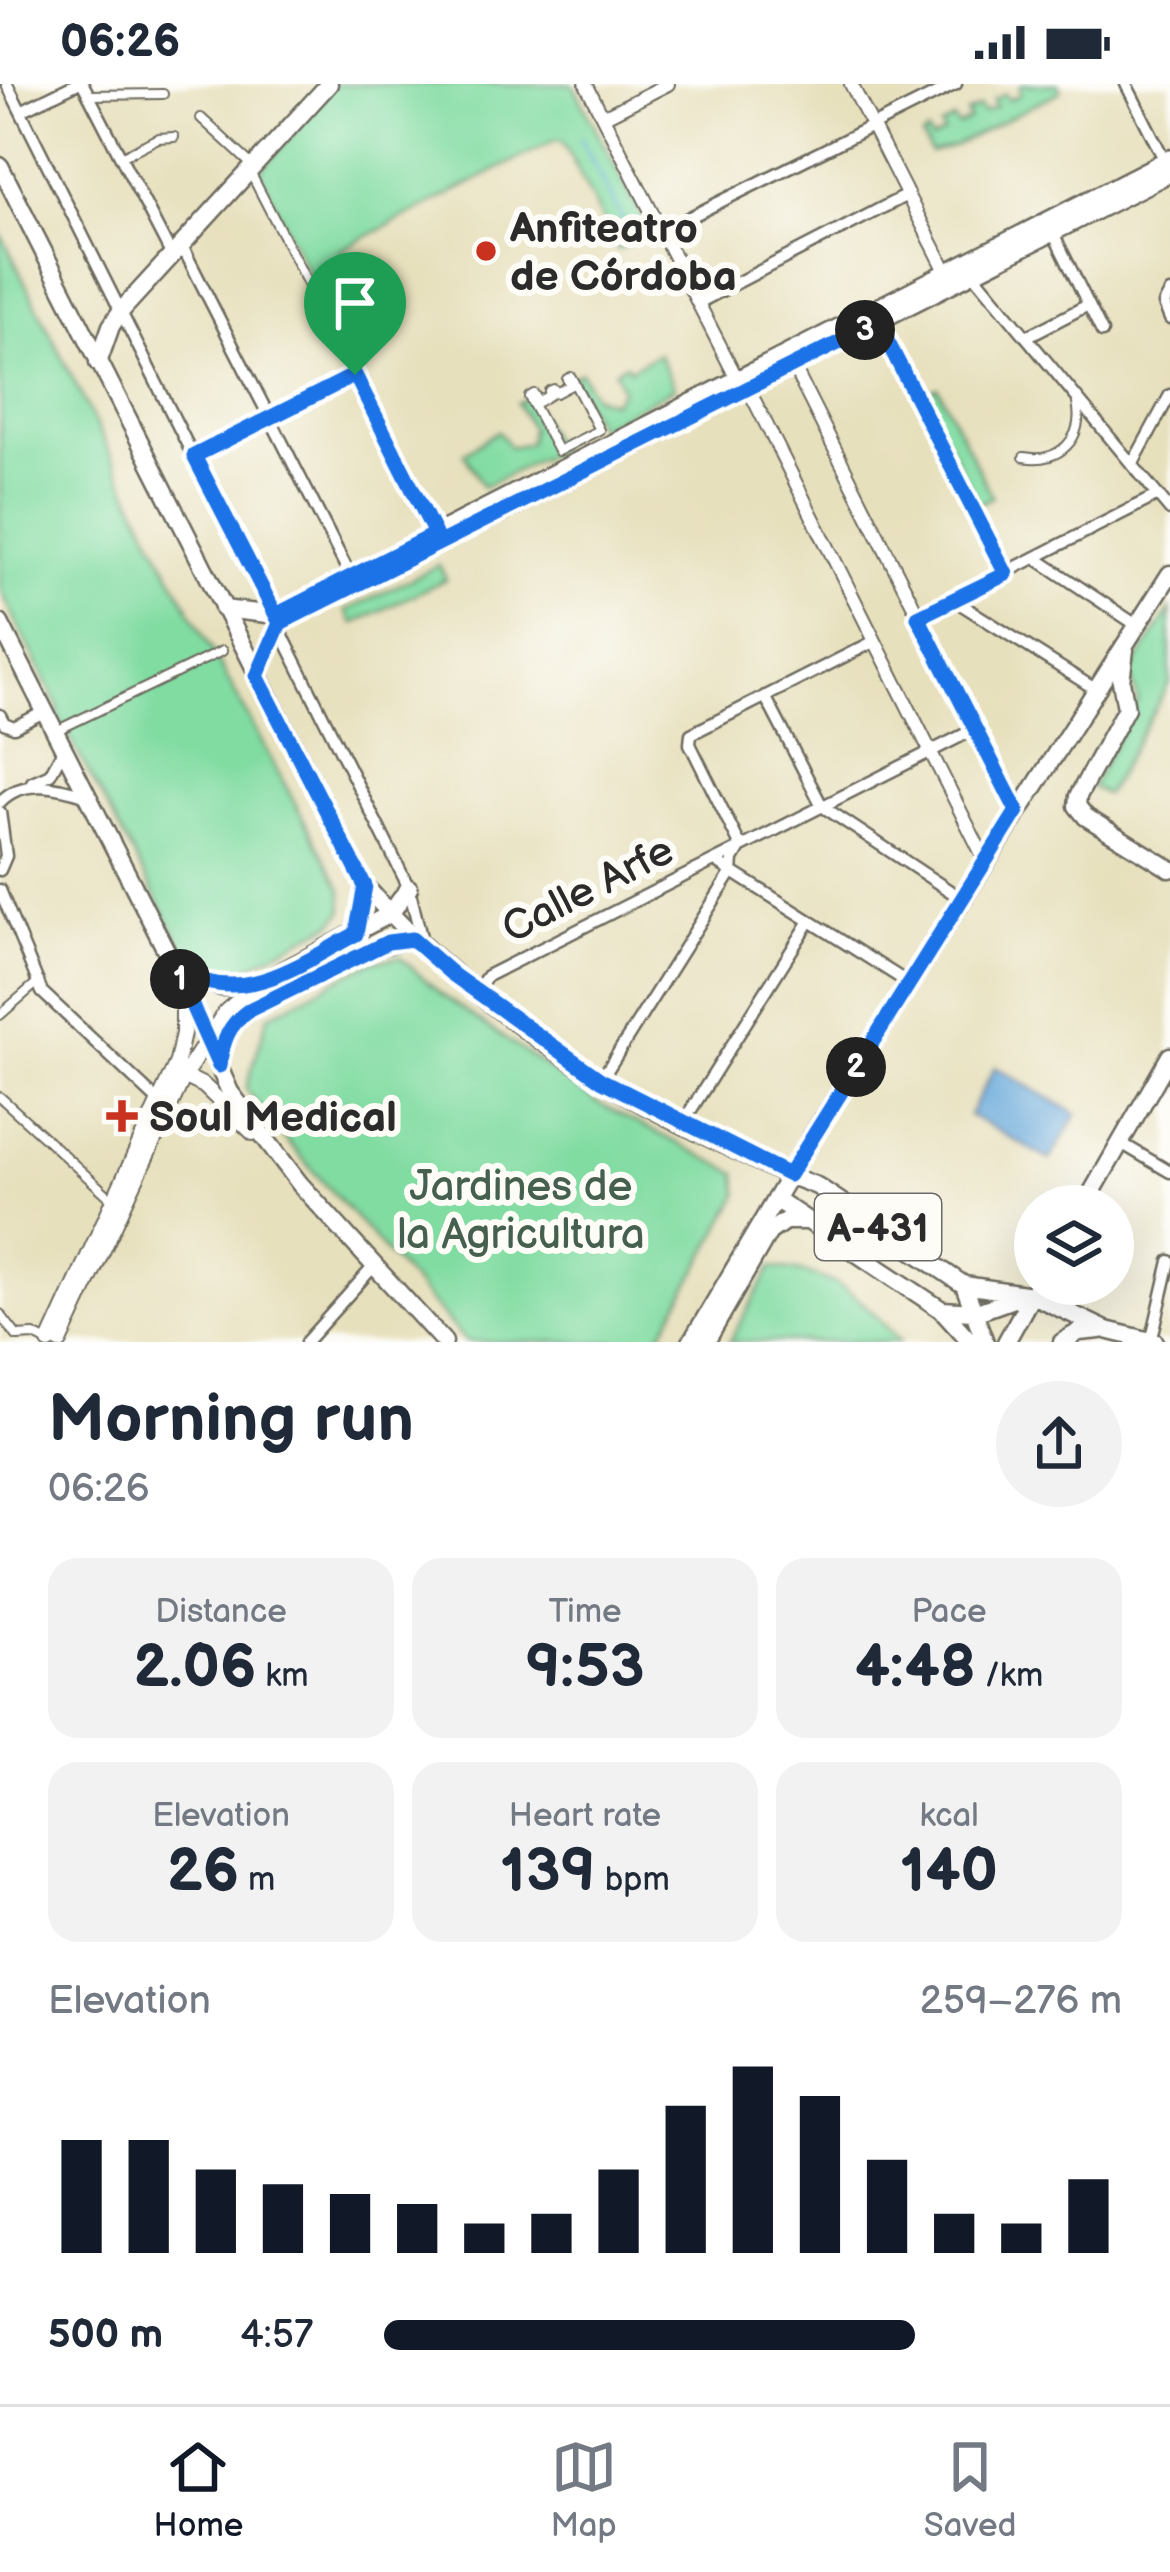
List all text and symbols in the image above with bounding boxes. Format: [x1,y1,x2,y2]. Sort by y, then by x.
text: 06:26 [60,15,180,70]
place label: Anfiteatro de Córdoba [509,204,737,303]
marker: Anfiteatro de Córdoba [473,238,499,264]
pin [304,252,406,375]
icon: arrive [322,270,388,336]
pin: 3 [835,300,895,360]
text: 3 [855,310,875,350]
street label: Calle Arfe [494,825,682,955]
pin: 1 [150,949,210,1009]
text: 1 [173,959,187,999]
pin: 2 [826,1037,886,1097]
text: 2 [846,1047,866,1087]
place label: Soul Medical [149,1093,397,1144]
marker: Soul Medical [106,1100,138,1132]
park label: Jardines de la Agricultura [397,1162,645,1261]
map controls [1014,1185,1134,1305]
button: layers [1014,1185,1134,1305]
road number: A-431 [815,1194,941,1260]
text: Morning run [48,1381,414,1460]
button: share [996,1381,1122,1507]
text: 06:26 [48,1466,149,1513]
text: Distance [155,1592,287,1632]
text: Time [548,1592,622,1632]
text: Pace [911,1592,987,1632]
text: 2.06 [133,1632,256,1704]
text: 9:53 [525,1632,645,1704]
text: 4:48 [855,1632,976,1704]
text: km [256,1656,309,1696]
text: /km [976,1656,1043,1696]
text: Elevation [152,1796,290,1836]
text: Heart rate [509,1796,661,1836]
text: kcal [919,1796,979,1836]
text: 26 [167,1836,239,1908]
text: 139 [500,1836,596,1908]
text: 140 [900,1836,998,1908]
text: m [239,1860,275,1900]
text: bpm [596,1860,670,1900]
text: Elevation [48,1978,211,2025]
text: 259–276 m [920,1978,1122,2025]
text: 500 m [48,2312,163,2359]
text: 4:57 [240,2312,313,2359]
tab: Home [154,2434,243,2546]
tab: Map [550,2434,617,2546]
tab: Saved [924,2434,1016,2546]

